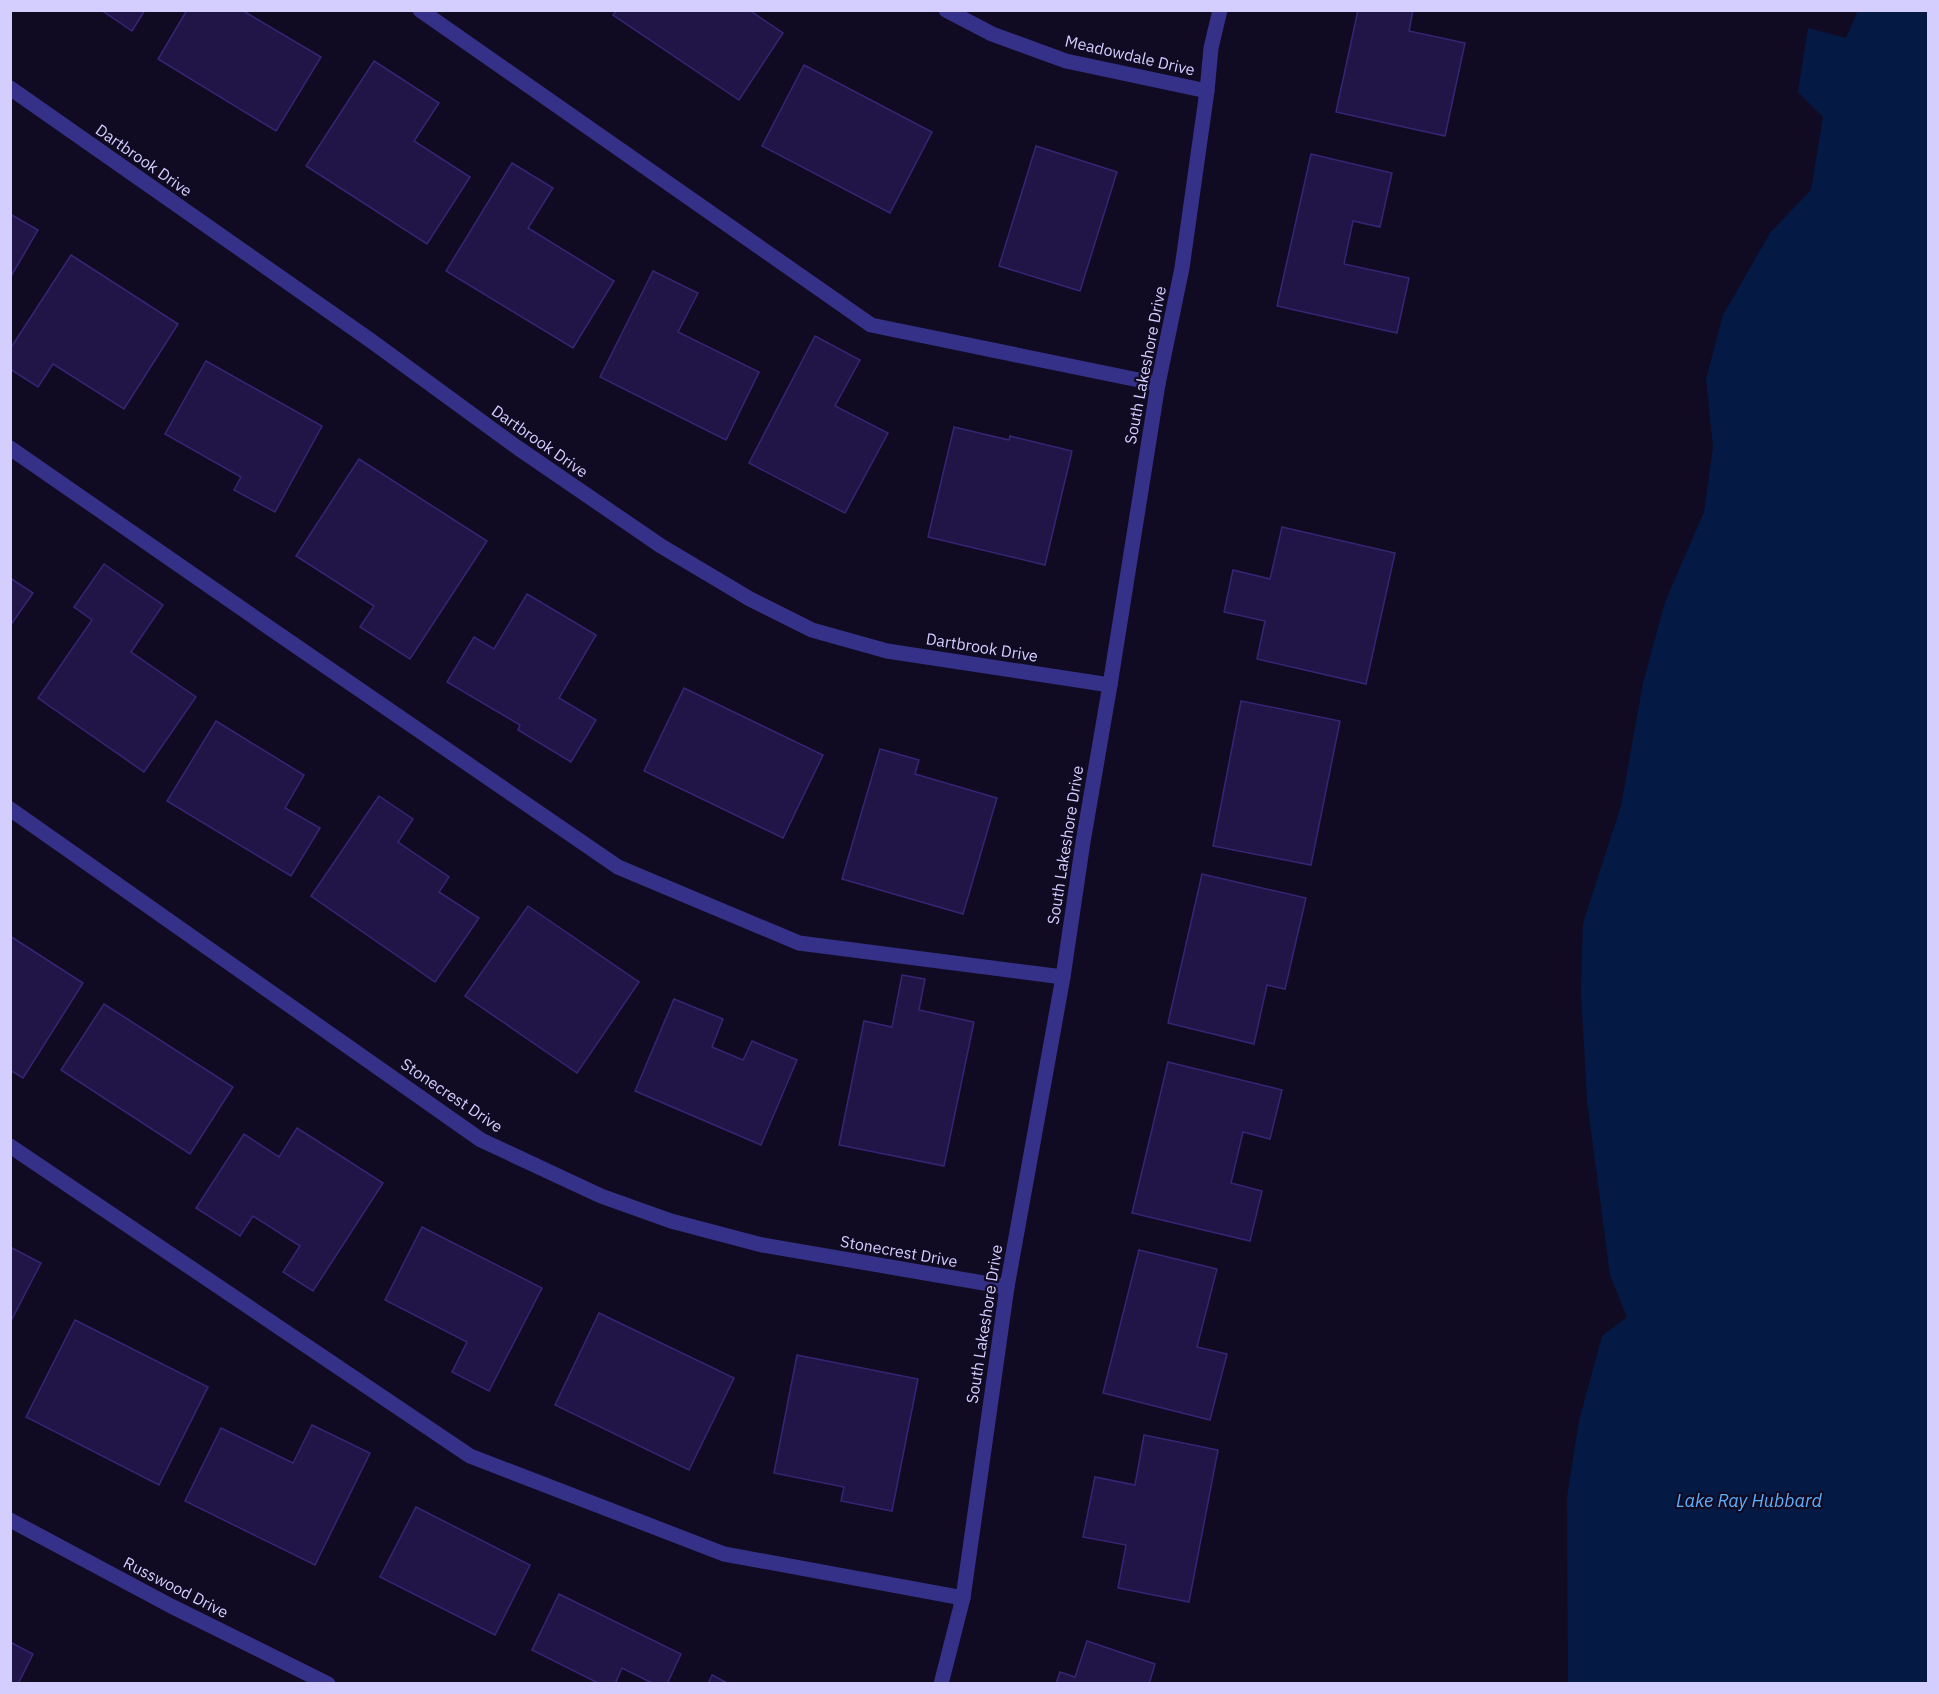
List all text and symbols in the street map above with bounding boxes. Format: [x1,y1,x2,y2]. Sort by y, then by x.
street label: Meadowdale Drive [1063,30,1197,80]
street label: Dartbrook Drive [92,119,196,201]
street label: South Lakeshore Drive [1120,284,1170,446]
street label: Dartbrook Drive [488,400,592,482]
street label: Dartbrook Drive [925,628,1040,666]
street label: South Lakeshore Drive [1043,764,1087,926]
street label: Stonecrest Drive [397,1054,507,1137]
street label: Stonecrest Drive [839,1231,959,1271]
street label: South Lakeshore Drive [962,1243,1006,1405]
water label: Lake Ray Hubbard [1676,1489,1822,1512]
street label: Russwood Drive [120,1552,232,1622]

